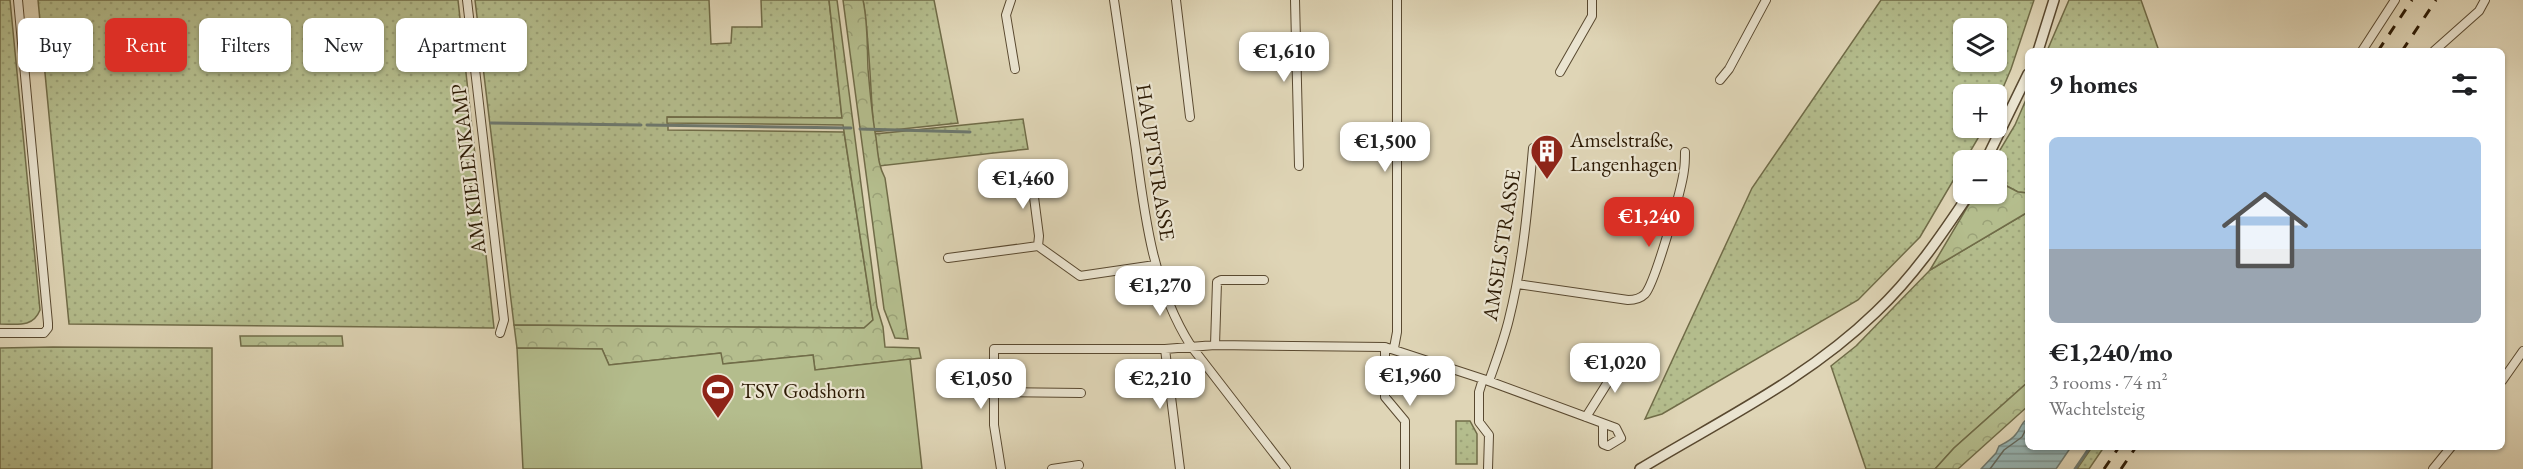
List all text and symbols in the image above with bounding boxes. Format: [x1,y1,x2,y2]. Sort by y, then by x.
chip: Buy [18,18,93,72]
chip: Rent [105,18,187,72]
chip: Filters [199,18,291,72]
chip: New [303,18,384,72]
chip: Apartment [396,18,527,72]
map controls [1953,18,2007,204]
button: layers [1953,18,2007,72]
pin: €1,610 [1235,32,1333,83]
text: €1,610 [1253,38,1315,64]
text: 9 homes [2049,67,2138,101]
icon: filters [2448,68,2481,101]
street label: AM KIELENKAMP [444,82,492,257]
street label: HAUPTSTRASSE [1130,82,1182,242]
button: + [1953,84,2007,138]
pin: €1,500 [1336,122,1434,173]
place label: Amselstraße, Langenhagen [1569,126,1678,177]
text: €1,500 [1354,128,1416,154]
building icon: Amselstraße, Langenhagen [1529,133,1565,180]
button: − [1953,150,2007,204]
pin: €1,460 [974,159,1072,210]
text: €1,460 [992,165,1054,191]
street label: AMSELSTRASSE [1476,167,1526,324]
icon: home [2211,176,2319,284]
pin: €1,240 [1600,197,1698,248]
text: €1,240 [1618,203,1680,229]
pin: €1,270 [1111,266,1209,317]
text: €1,270 [1129,272,1191,298]
text: €1,240/mo [2049,335,2173,369]
pin: €1,020 [1566,343,1664,394]
text: €1,020 [1584,349,1646,375]
pin: €1,960 [1361,356,1459,407]
pin: €1,050 [932,359,1030,410]
pin: €2,210 [1111,359,1209,410]
text: €1,960 [1379,362,1441,388]
text: €1,050 [950,365,1012,391]
text: €2,210 [1129,365,1191,391]
text: 3 rooms · 74 m² [2049,369,2168,395]
sports icon: TSV Godshorn [700,372,736,419]
place label: TSV Godshorn [741,377,866,404]
text: Wachtelsteig [2049,395,2145,421]

